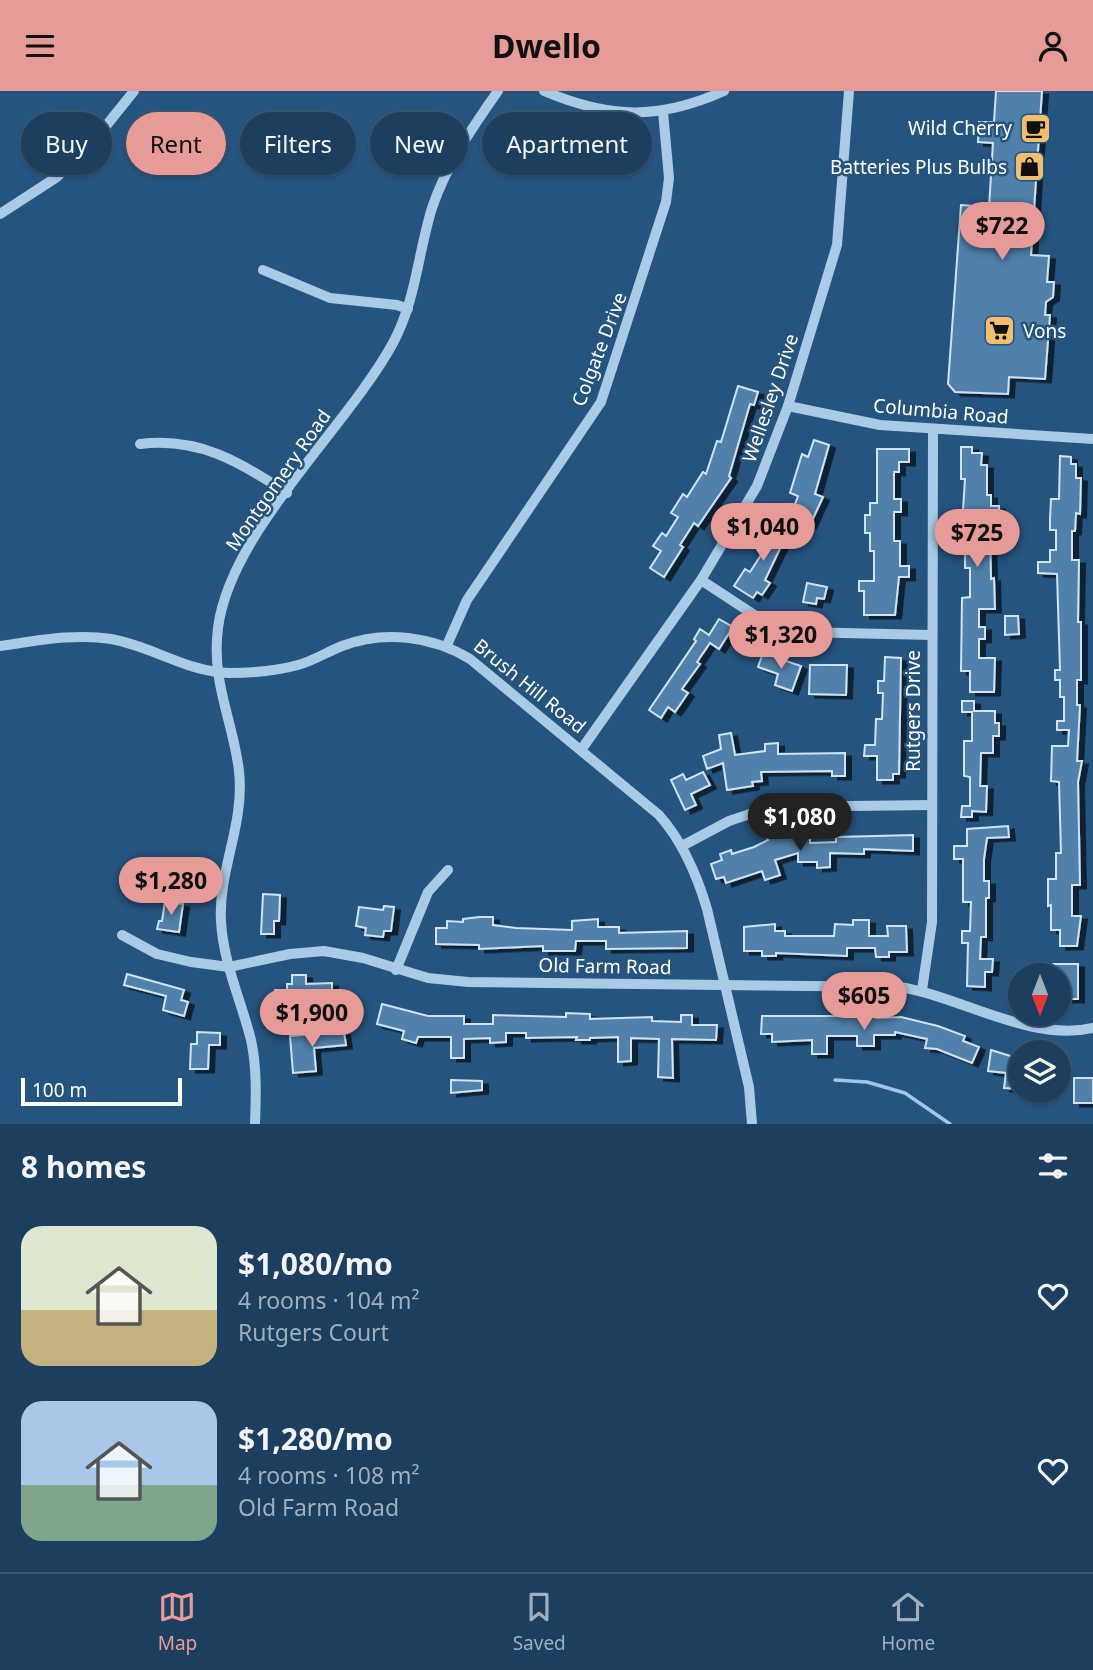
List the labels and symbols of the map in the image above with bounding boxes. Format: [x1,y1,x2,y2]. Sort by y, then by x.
cafe icon: Wild Cherry [1018,111,1052,145]
place label: Wild Cherry [908,115,1012,141]
shop icon: Batteries Plus Bulbs [1013,150,1047,184]
place label: Batteries Plus Bulbs [830,154,1007,180]
pin: $722 [961,202,1043,262]
street label: Colgate Drive [565,288,633,410]
supermarket icon: Vons [983,314,1017,348]
place label: Vons [1023,318,1066,344]
street label: Wellesley Drive [736,330,804,466]
street label: Columbia Road [872,392,1010,430]
street label: Montgomery Road [219,404,337,556]
pin: $1,040 [706,503,820,563]
pin: $725 [936,510,1018,569]
pin: $1,320 [724,611,838,671]
street label: Brush Hill Road [469,633,591,739]
street label: Rutgers Drive [900,650,926,772]
pin: $1,080 [743,793,857,853]
pin: $1,280 [114,857,228,917]
street label: Old Farm Road [538,952,672,980]
north arrow [1008,963,1071,1025]
pin: $605 [823,972,905,1032]
pin: $1,900 [255,989,369,1049]
scale bar [21,1075,182,1107]

